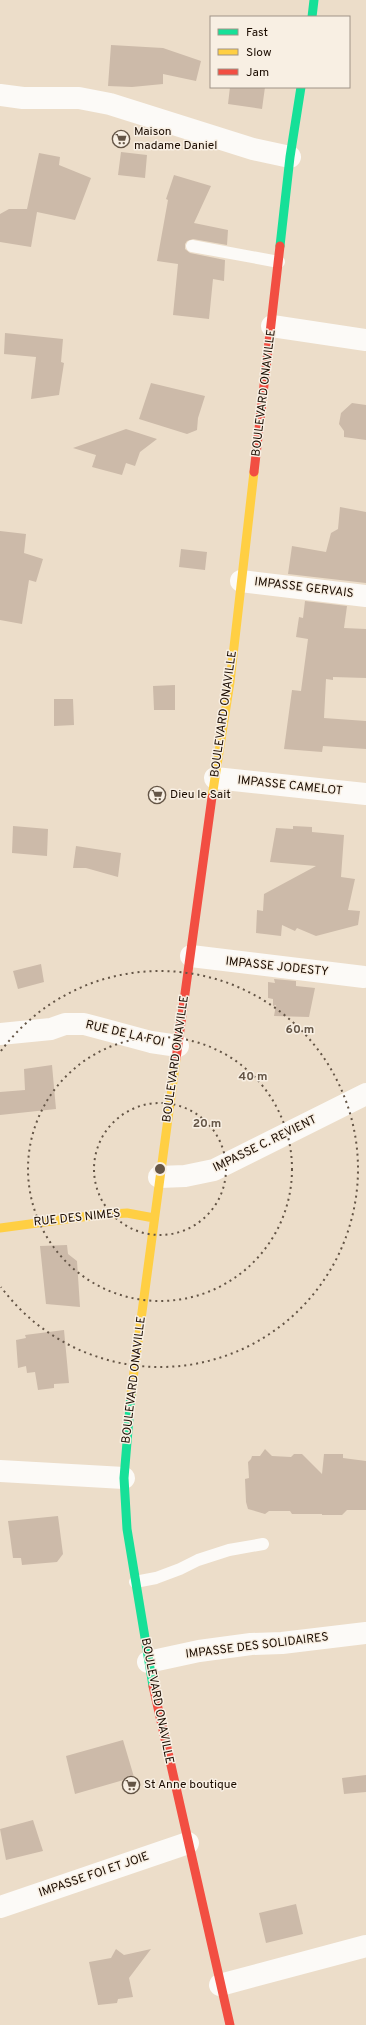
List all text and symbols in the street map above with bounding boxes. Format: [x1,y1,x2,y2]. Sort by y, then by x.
legend [210,16,350,88]
text: Fast [246,25,268,41]
text: Slow [246,45,272,61]
text: Jam [246,65,269,81]
place label: Maison madame Daniel [134,124,217,154]
supermarket icon: Maison madame Daniel [111,129,131,149]
street label: BOULEVARD ONAVILLE [248,328,280,458]
street label: IMPASSE GERVAIS [253,574,355,602]
street label: BOULEVARD ONAVILLE [207,649,241,779]
street label: IMPASSE CAMELOT [237,773,343,799]
supermarket icon: Dieu le Sait [147,785,167,805]
place label: Dieu le Sait [170,787,231,803]
street label: IMPASSE JODESTY [225,954,330,980]
street label: BOULEVARD ONAVILLE [159,994,193,1124]
street label: RUE DE LA FOI [84,1017,166,1051]
text: 60 m [286,1022,314,1038]
text: 40 m [238,1069,268,1085]
street label: IMPASSE C. REVIENT [210,1112,320,1176]
text: 20 m [193,1116,221,1132]
centre of rings [153,1162,167,1176]
street label: RUE DES NIMES [33,1205,121,1231]
street label: BOULEVARD ONAVILLE [118,1315,150,1445]
street label: IMPASSE DES SOLIDAIRES [185,1629,329,1663]
street label: BOULEVARD ONAVILLE [137,1637,177,1765]
supermarket icon: St Anne boutique [121,1775,141,1795]
place label: St Anne boutique [144,1777,237,1793]
street label: IMPASSE FOI ET JOIE [37,1849,151,1901]

